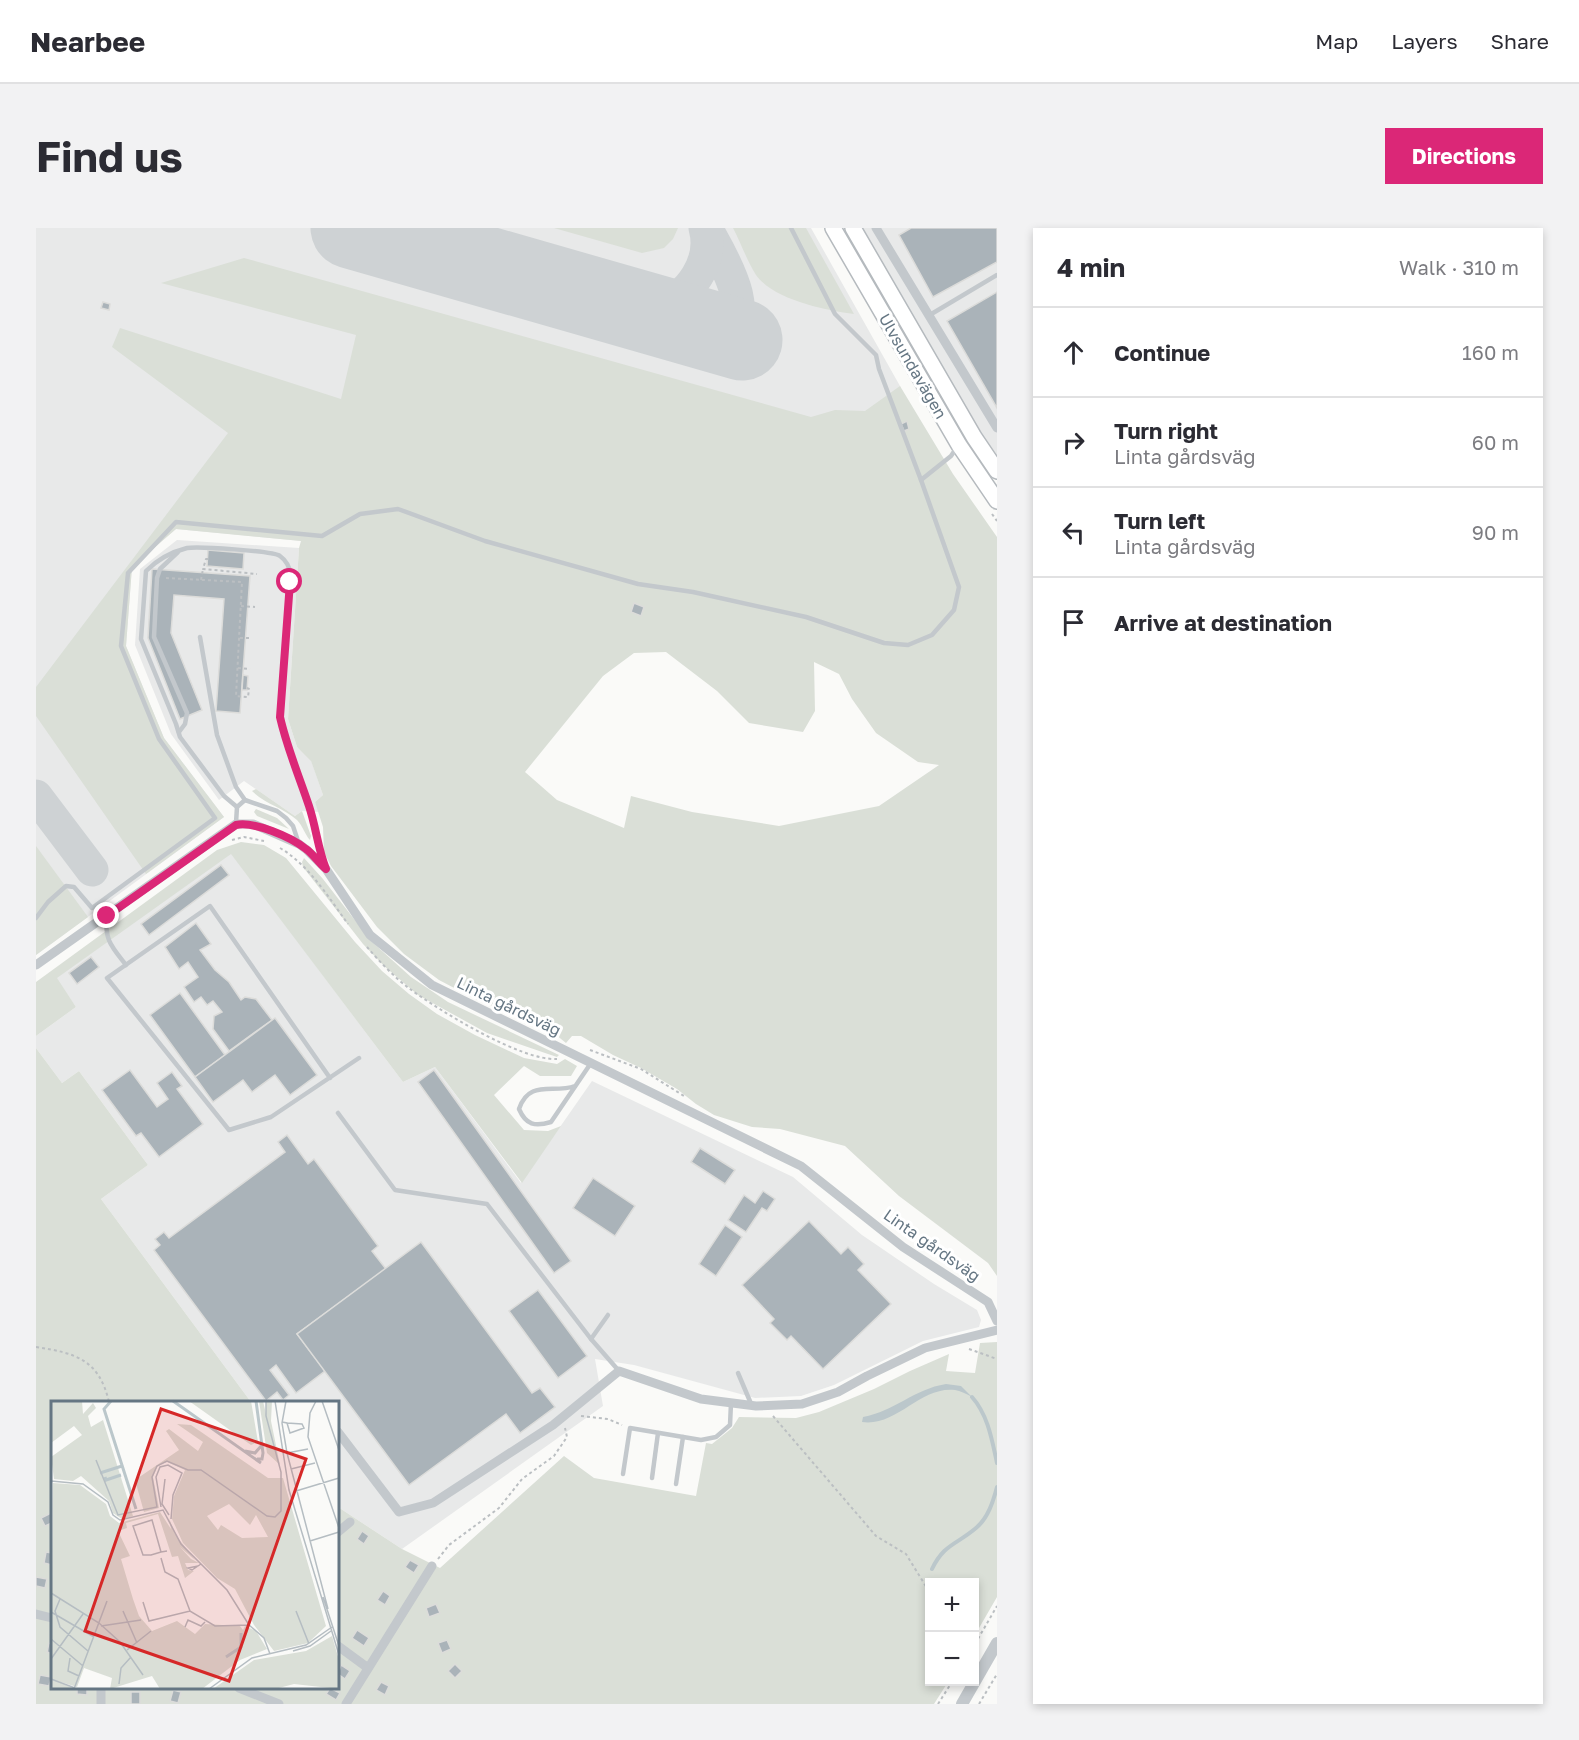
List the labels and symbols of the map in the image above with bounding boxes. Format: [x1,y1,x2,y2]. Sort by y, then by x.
street label: Ulvsundavägen [875,310,951,422]
route start [276,568,302,594]
route end [93,902,119,928]
street label: Linta gårdsväg [454,972,564,1040]
street label: Linta gårdsväg [880,1204,984,1286]
inset map [51,1401,339,1689]

